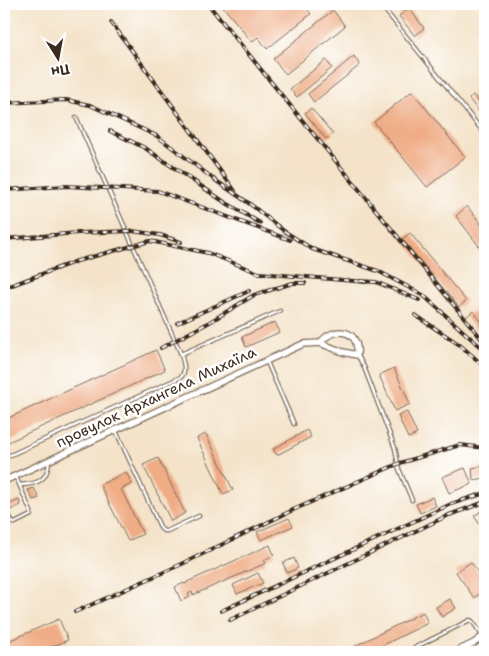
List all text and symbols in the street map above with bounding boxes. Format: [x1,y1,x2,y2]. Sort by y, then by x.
north arrow [32,32,82,82]
text: Пн [50,60,71,81]
street label: провулок Архангела Михаїла [53,341,260,452]

